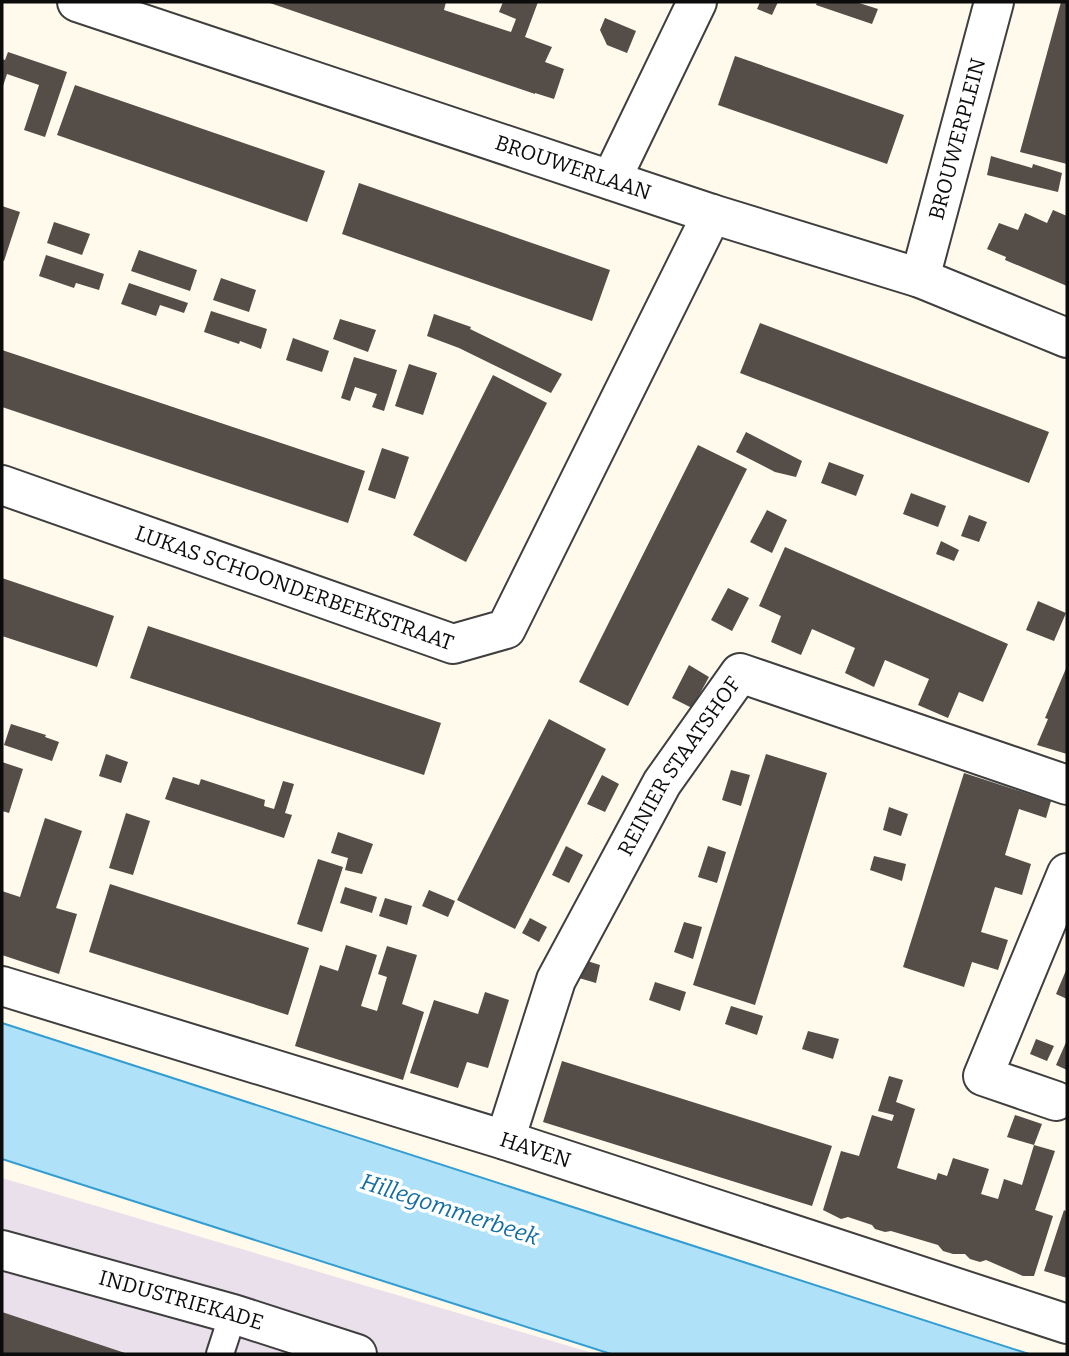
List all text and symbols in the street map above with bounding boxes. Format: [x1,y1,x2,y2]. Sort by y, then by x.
street label: BROUWERPLEIN [923,55,991,222]
street label: BROUWERLAAN [492,130,654,206]
street label: LUKAS SCHOONDERBEEKSTRAAT [132,520,457,656]
street label: REINIER STAATSHOF [612,671,746,860]
street label: HAVEN [497,1126,574,1174]
water label: Hillegommerbeek [357,1167,543,1251]
street label: INDUSTRIEKADE [96,1264,267,1336]

